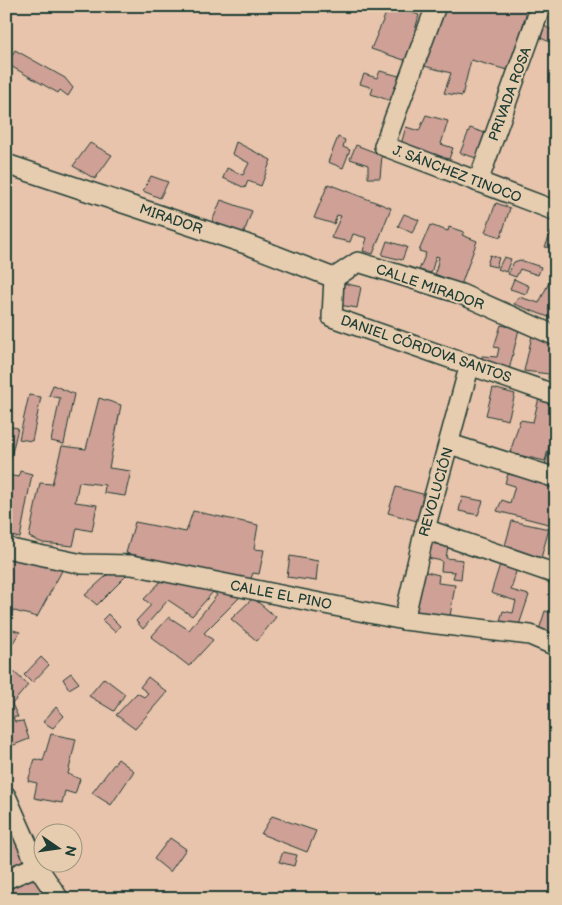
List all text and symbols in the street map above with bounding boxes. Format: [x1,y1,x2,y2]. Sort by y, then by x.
street label: PRIVADA ROSA [485,44,535,143]
street label: J. SÁNCHEZ TINOCO [390,141,524,207]
street label: MIRADOR [137,200,205,238]
street label: CALLE MIRADOR [374,261,486,313]
street label: DANIEL CÓRDOVA SANTOS [339,311,514,386]
street label: REVOLUCIÓN [414,445,457,539]
street label: CALLE EL PINO [229,577,334,613]
north arrow [32,822,82,872]
text: N [61,844,80,858]

